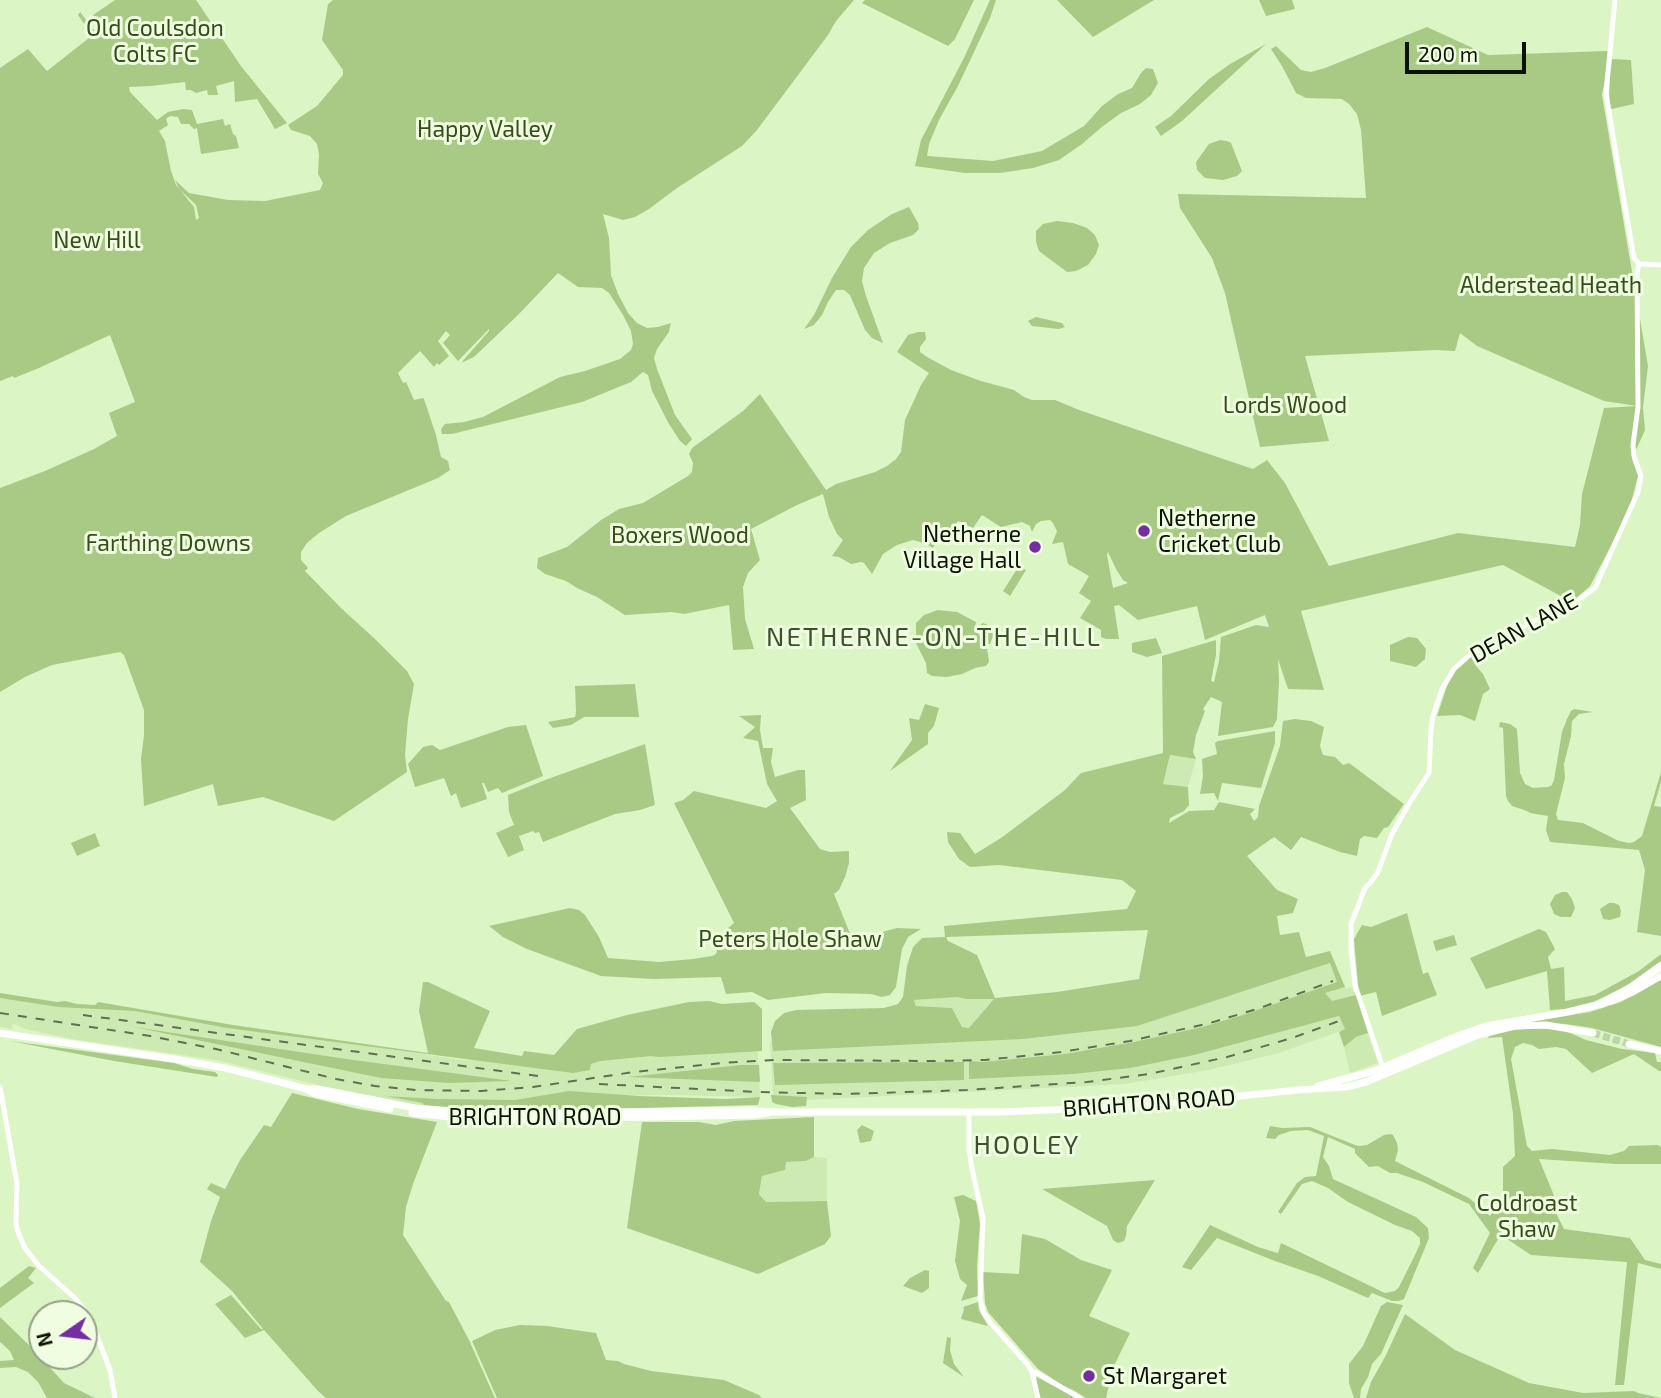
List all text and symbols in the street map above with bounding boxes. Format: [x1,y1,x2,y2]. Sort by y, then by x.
park label: Old Coulsdon Colts FC [86,14,224,68]
scale bar [1409,28,1530,72]
text: 200 m [1418,41,1478,66]
park label: Happy Valley [417,115,553,143]
park label: New Hill [53,226,141,254]
park label: Alderstead Heath [1460,271,1642,299]
park label: Lords Wood [1223,391,1347,419]
place label: Netherne Cricket Club [1158,504,1281,558]
place label: Netherne Village Hall [903,520,1021,574]
park label: Boxers Wood [611,521,749,549]
marker: Netherne Cricket Club [1136,523,1152,539]
park label: Farthing Downs [85,529,251,557]
marker: Netherne Village Hall [1027,539,1043,555]
street label: DEAN LANE [1465,587,1583,669]
district label: NETHERNE-ON-THE-HILL [769,621,1099,653]
park label: Peters Hole Shaw [698,925,882,953]
street label: BRIGHTON ROAD [1062,1083,1236,1123]
street label: BRIGHTON ROAD [448,1103,622,1131]
district label: HOOLEY [974,1129,1080,1161]
park label: Coldroast Shaw [1476,1189,1578,1243]
north arrow [28,1300,98,1370]
text: N [31,1330,57,1349]
place label: St Margaret [1103,1362,1227,1390]
marker: St Margaret [1081,1368,1097,1384]

